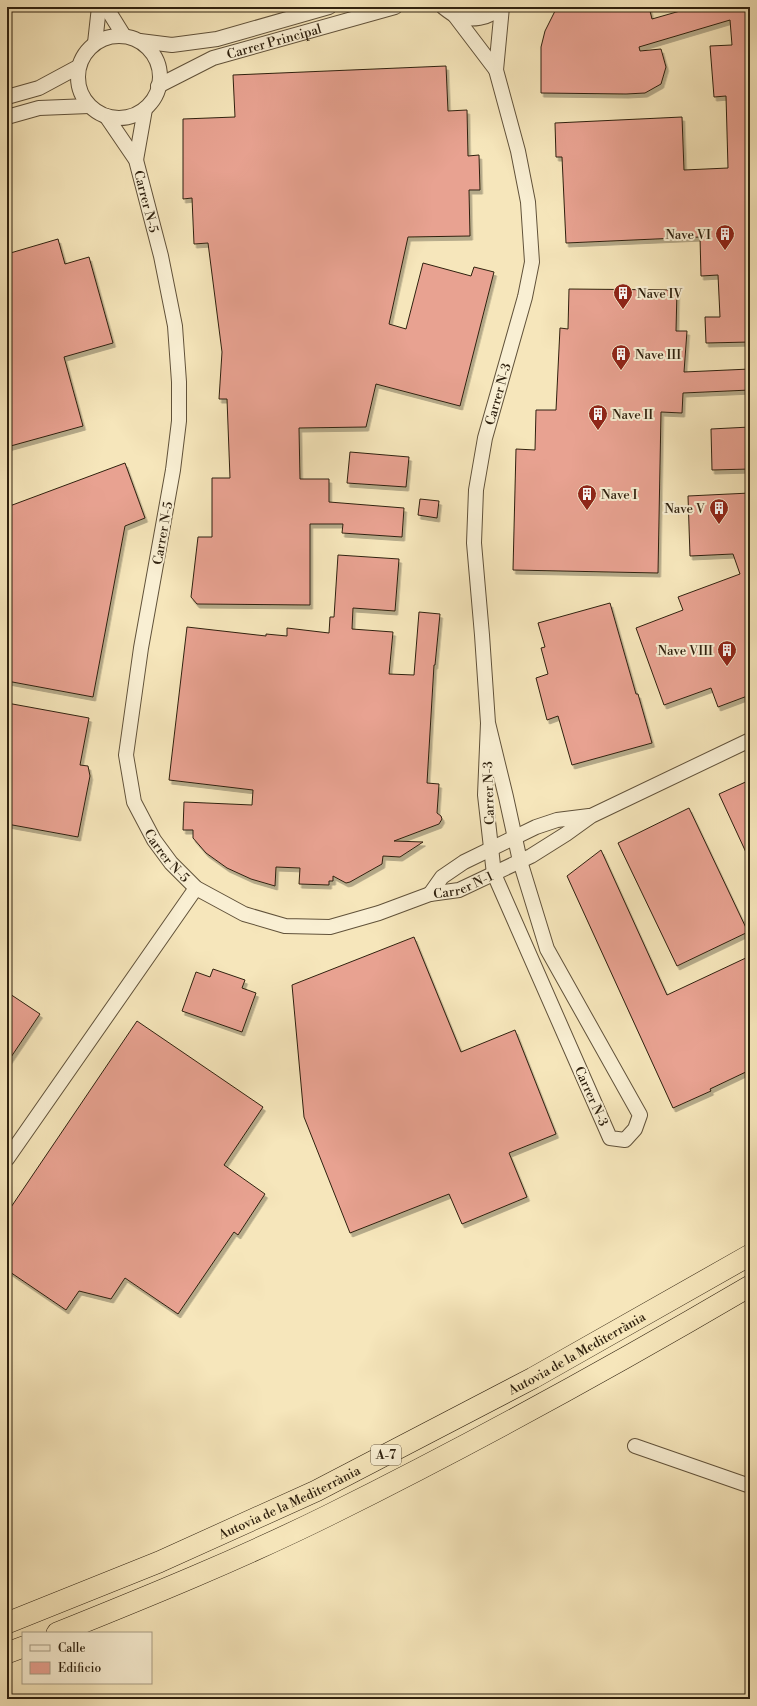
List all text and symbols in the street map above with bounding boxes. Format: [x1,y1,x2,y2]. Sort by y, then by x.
street label: Carrer Principal [225,21,323,63]
street label: Carrer N-5 [130,169,162,235]
building icon: Nave VI [714,223,736,251]
place label: Nave VI [665,227,711,243]
building icon: Nave IV [612,282,634,310]
place label: Nave IV [637,286,683,302]
building icon: Nave III [610,343,632,371]
place label: Nave III [635,347,681,363]
street label: Carrer N-3 [482,361,515,427]
building icon: Nave II [587,403,609,431]
place label: Nave II [612,407,653,423]
building icon: Nave I [576,483,598,511]
place label: Nave I [601,487,637,503]
building icon: Nave V [708,497,730,525]
street label: Carrer N-5 [150,500,176,566]
place label: Nave V [664,501,706,517]
building icon: Nave VIII [716,639,738,667]
place label: Nave VIII [657,643,713,659]
street label: Carrer N-3 [480,761,498,825]
street label: Carrer N-5 [141,826,193,886]
street label: Carrer N-1 [432,868,496,902]
street label: Carrer N-3 [571,1064,611,1129]
street label: Autovia de la Mediterrània [505,1309,649,1399]
road number: A-7 [371,1445,401,1465]
street label: Autovia de la Mediterrània [215,1462,363,1544]
legend [22,1632,152,1684]
text: Calle [58,1641,85,1656]
text: Edificio [58,1661,101,1676]

